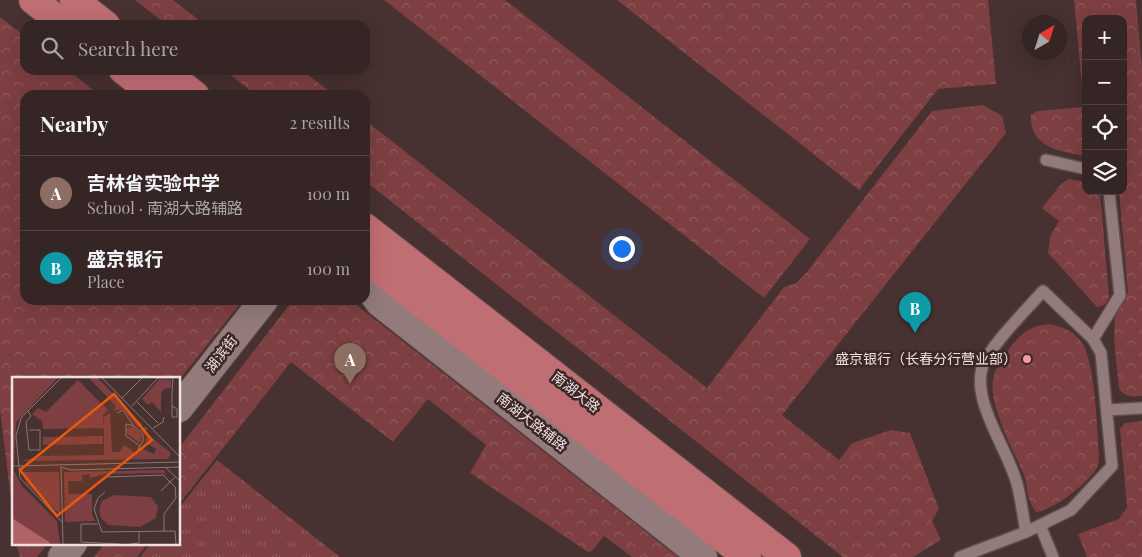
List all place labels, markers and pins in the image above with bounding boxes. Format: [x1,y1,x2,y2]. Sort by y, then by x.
pin: B [899,292,931,333]
pin: A [334,343,366,384]
place label: 盛京银行（长春分行营业部） [835,349,1017,368]
marker: 盛京银行（长春分行营业部） [1021,353,1033,365]

